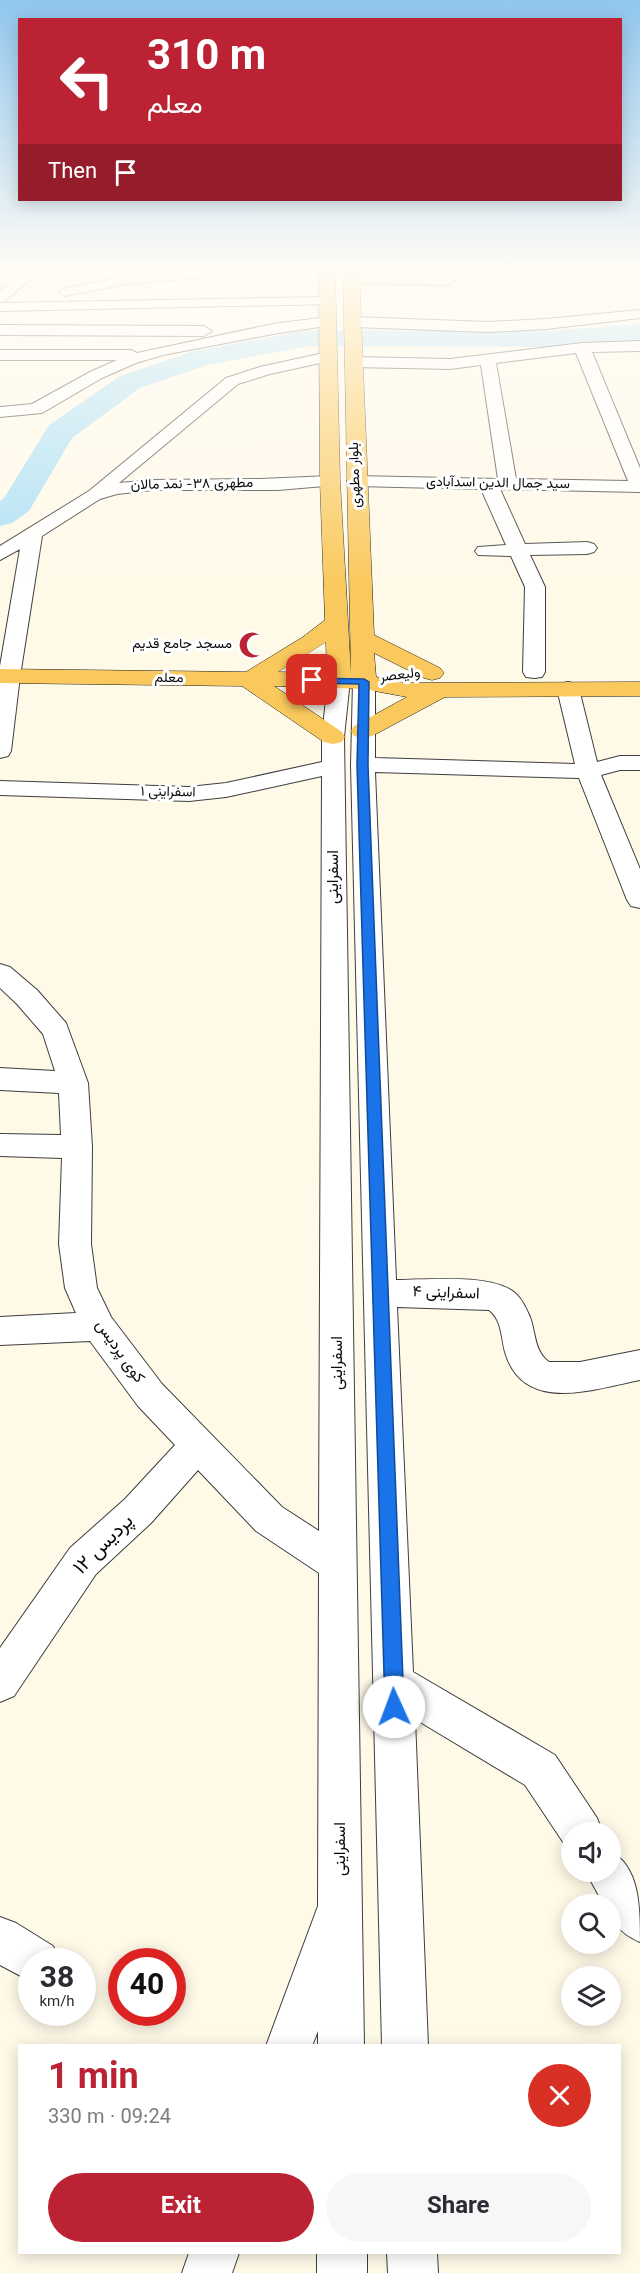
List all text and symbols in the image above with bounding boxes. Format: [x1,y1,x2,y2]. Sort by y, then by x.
text: 310 m [147,26,266,92]
icon: left [48,42,126,120]
text: معلم [147,85,203,128]
text: Then [48,155,97,190]
icon: arrive [109,156,142,189]
street label: بلوار مطهری [344,442,368,508]
street label: سید جمال الدین اسدآبادی [426,472,570,496]
street label: مطهری ۳۸- نمد مالان [131,473,253,497]
mosque icon: مسجد جامع قدیم [237,630,267,660]
place label: مسجد جامع قدیم [132,634,232,656]
pin [286,654,337,705]
icon: arrive [295,663,328,696]
street label: ولیعصر [377,663,422,690]
street label: معلم [154,668,184,690]
street label: اسفراینی ۱ [140,782,196,804]
street label: اسفراینی [322,850,347,904]
street label: اسفراینی ۴ [412,1280,480,1308]
street label: کوی پردیس [88,1315,150,1389]
street label: اسفراینی [326,1336,351,1390]
street label: پردیس ۱۲ [66,1507,142,1583]
position arrow [362,1675,426,1739]
street label: اسفراینی [329,1822,354,1876]
map controls [561,1822,621,2026]
button: sound [561,1822,621,1882]
button: search [561,1894,621,1954]
speed limit sign: 40 [108,1948,186,2026]
text: 38 [40,1956,74,2003]
button: layers [561,1966,621,2026]
text: km/h [39,1991,75,2014]
text: 1 min [48,2051,139,2107]
button: close [528,2064,591,2127]
text: 330 m · 09:24 [48,2102,171,2134]
button: Exit [48,2173,314,2242]
button: Share [326,2173,591,2242]

